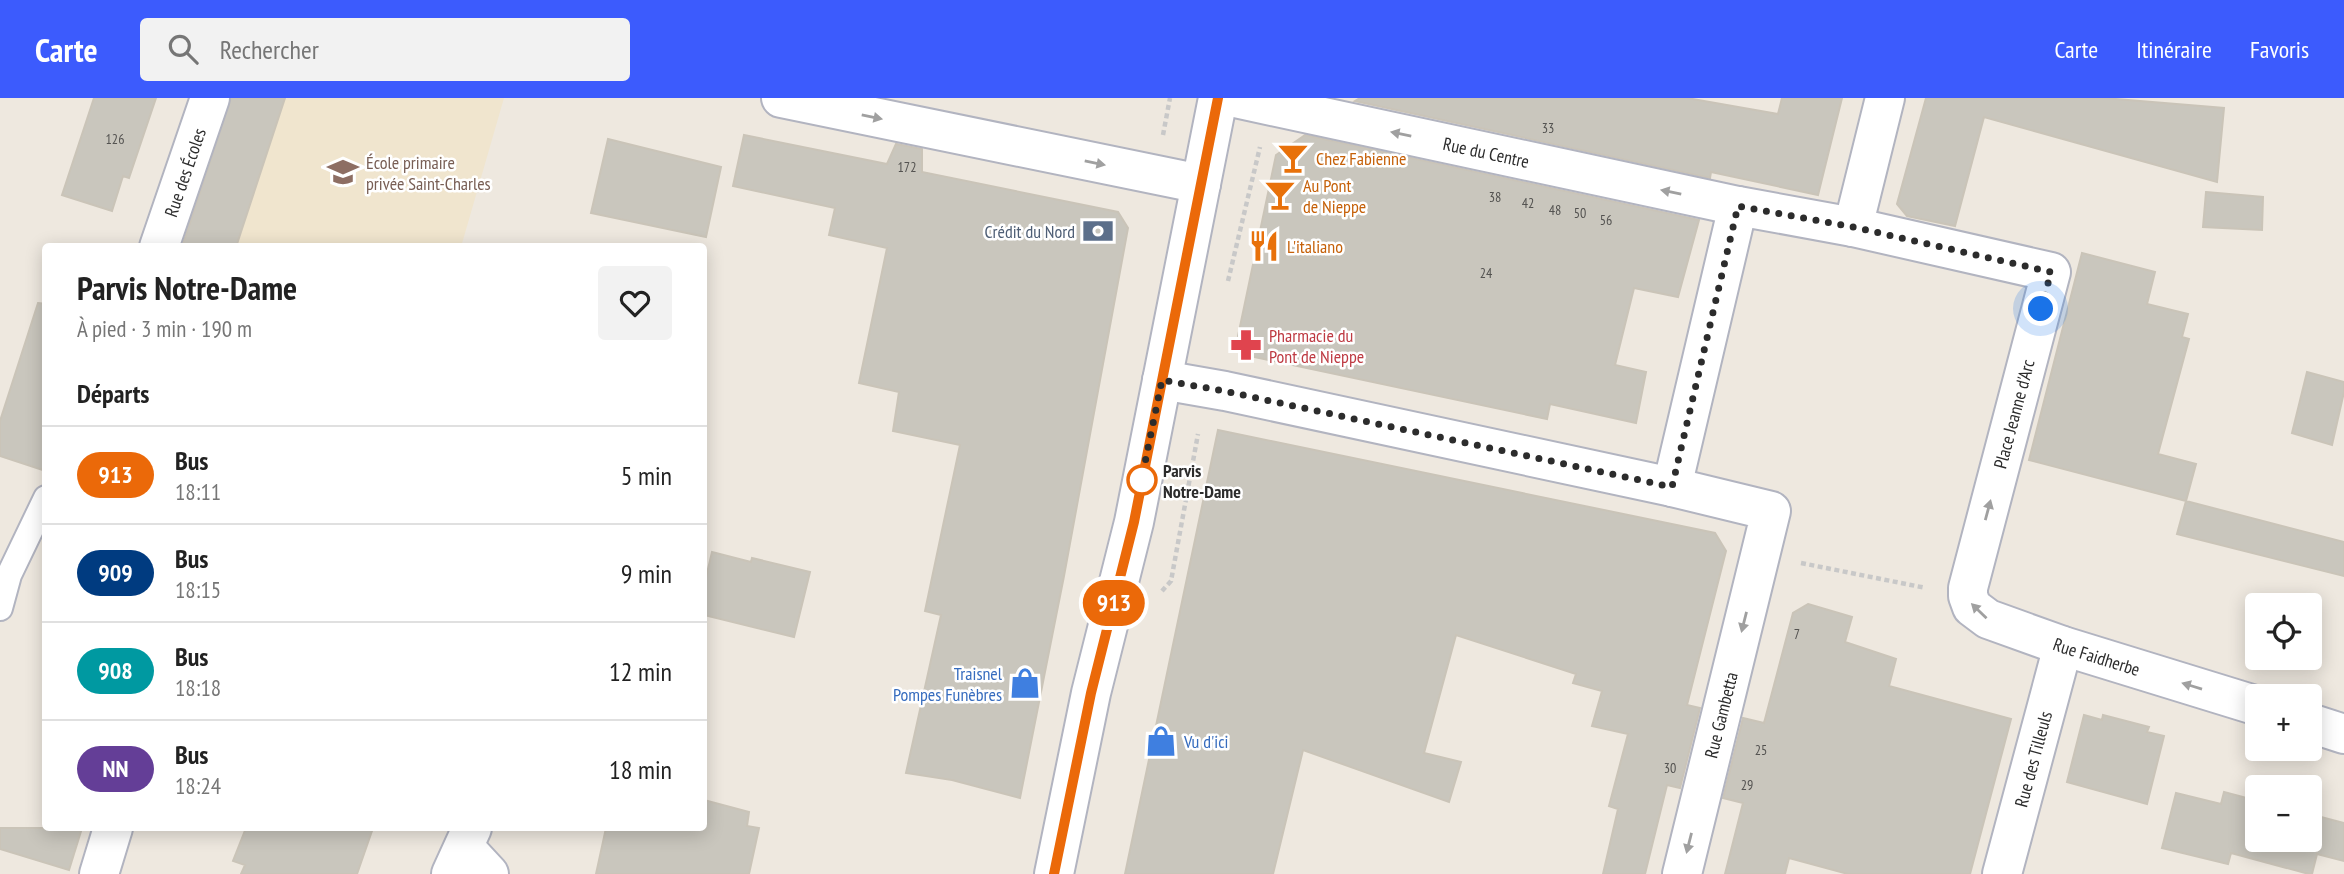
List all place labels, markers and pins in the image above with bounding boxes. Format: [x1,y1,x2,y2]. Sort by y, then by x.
bar icon: Chez Fabienne [1276,141,1310,175]
place label: Chez Fabienne [1316,147,1406,170]
place label: École primaire privée Saint-Charles [366,151,491,195]
school or university icon: École primaire privée Saint-Charles [326,155,360,189]
place label: Au Pont de Nieppe [1303,174,1366,218]
bar icon: Au Pont de Nieppe [1263,178,1297,212]
bank icon: Crédit du Nord [1081,214,1115,248]
place label: Crédit du Nord [985,220,1075,243]
restaurant icon: L'italiano [1247,229,1281,263]
place label: L'italiano [1287,235,1343,258]
place label: Pharmacie du Pont de Nieppe [1269,324,1364,368]
pharmacy icon: Pharmacie du Pont de Nieppe [1229,328,1263,362]
place label: Parvis Notre-Dame [1163,459,1241,503]
marker: Parvis Notre-Dame [1127,465,1157,495]
place label: Traisnel Pompes Funèbres [893,662,1003,706]
shop icon: Traisnel Pompes Funèbres [1008,666,1042,700]
shop icon: Vu d'ici [1144,724,1178,758]
place label: Vu d'ici [1183,730,1229,753]

